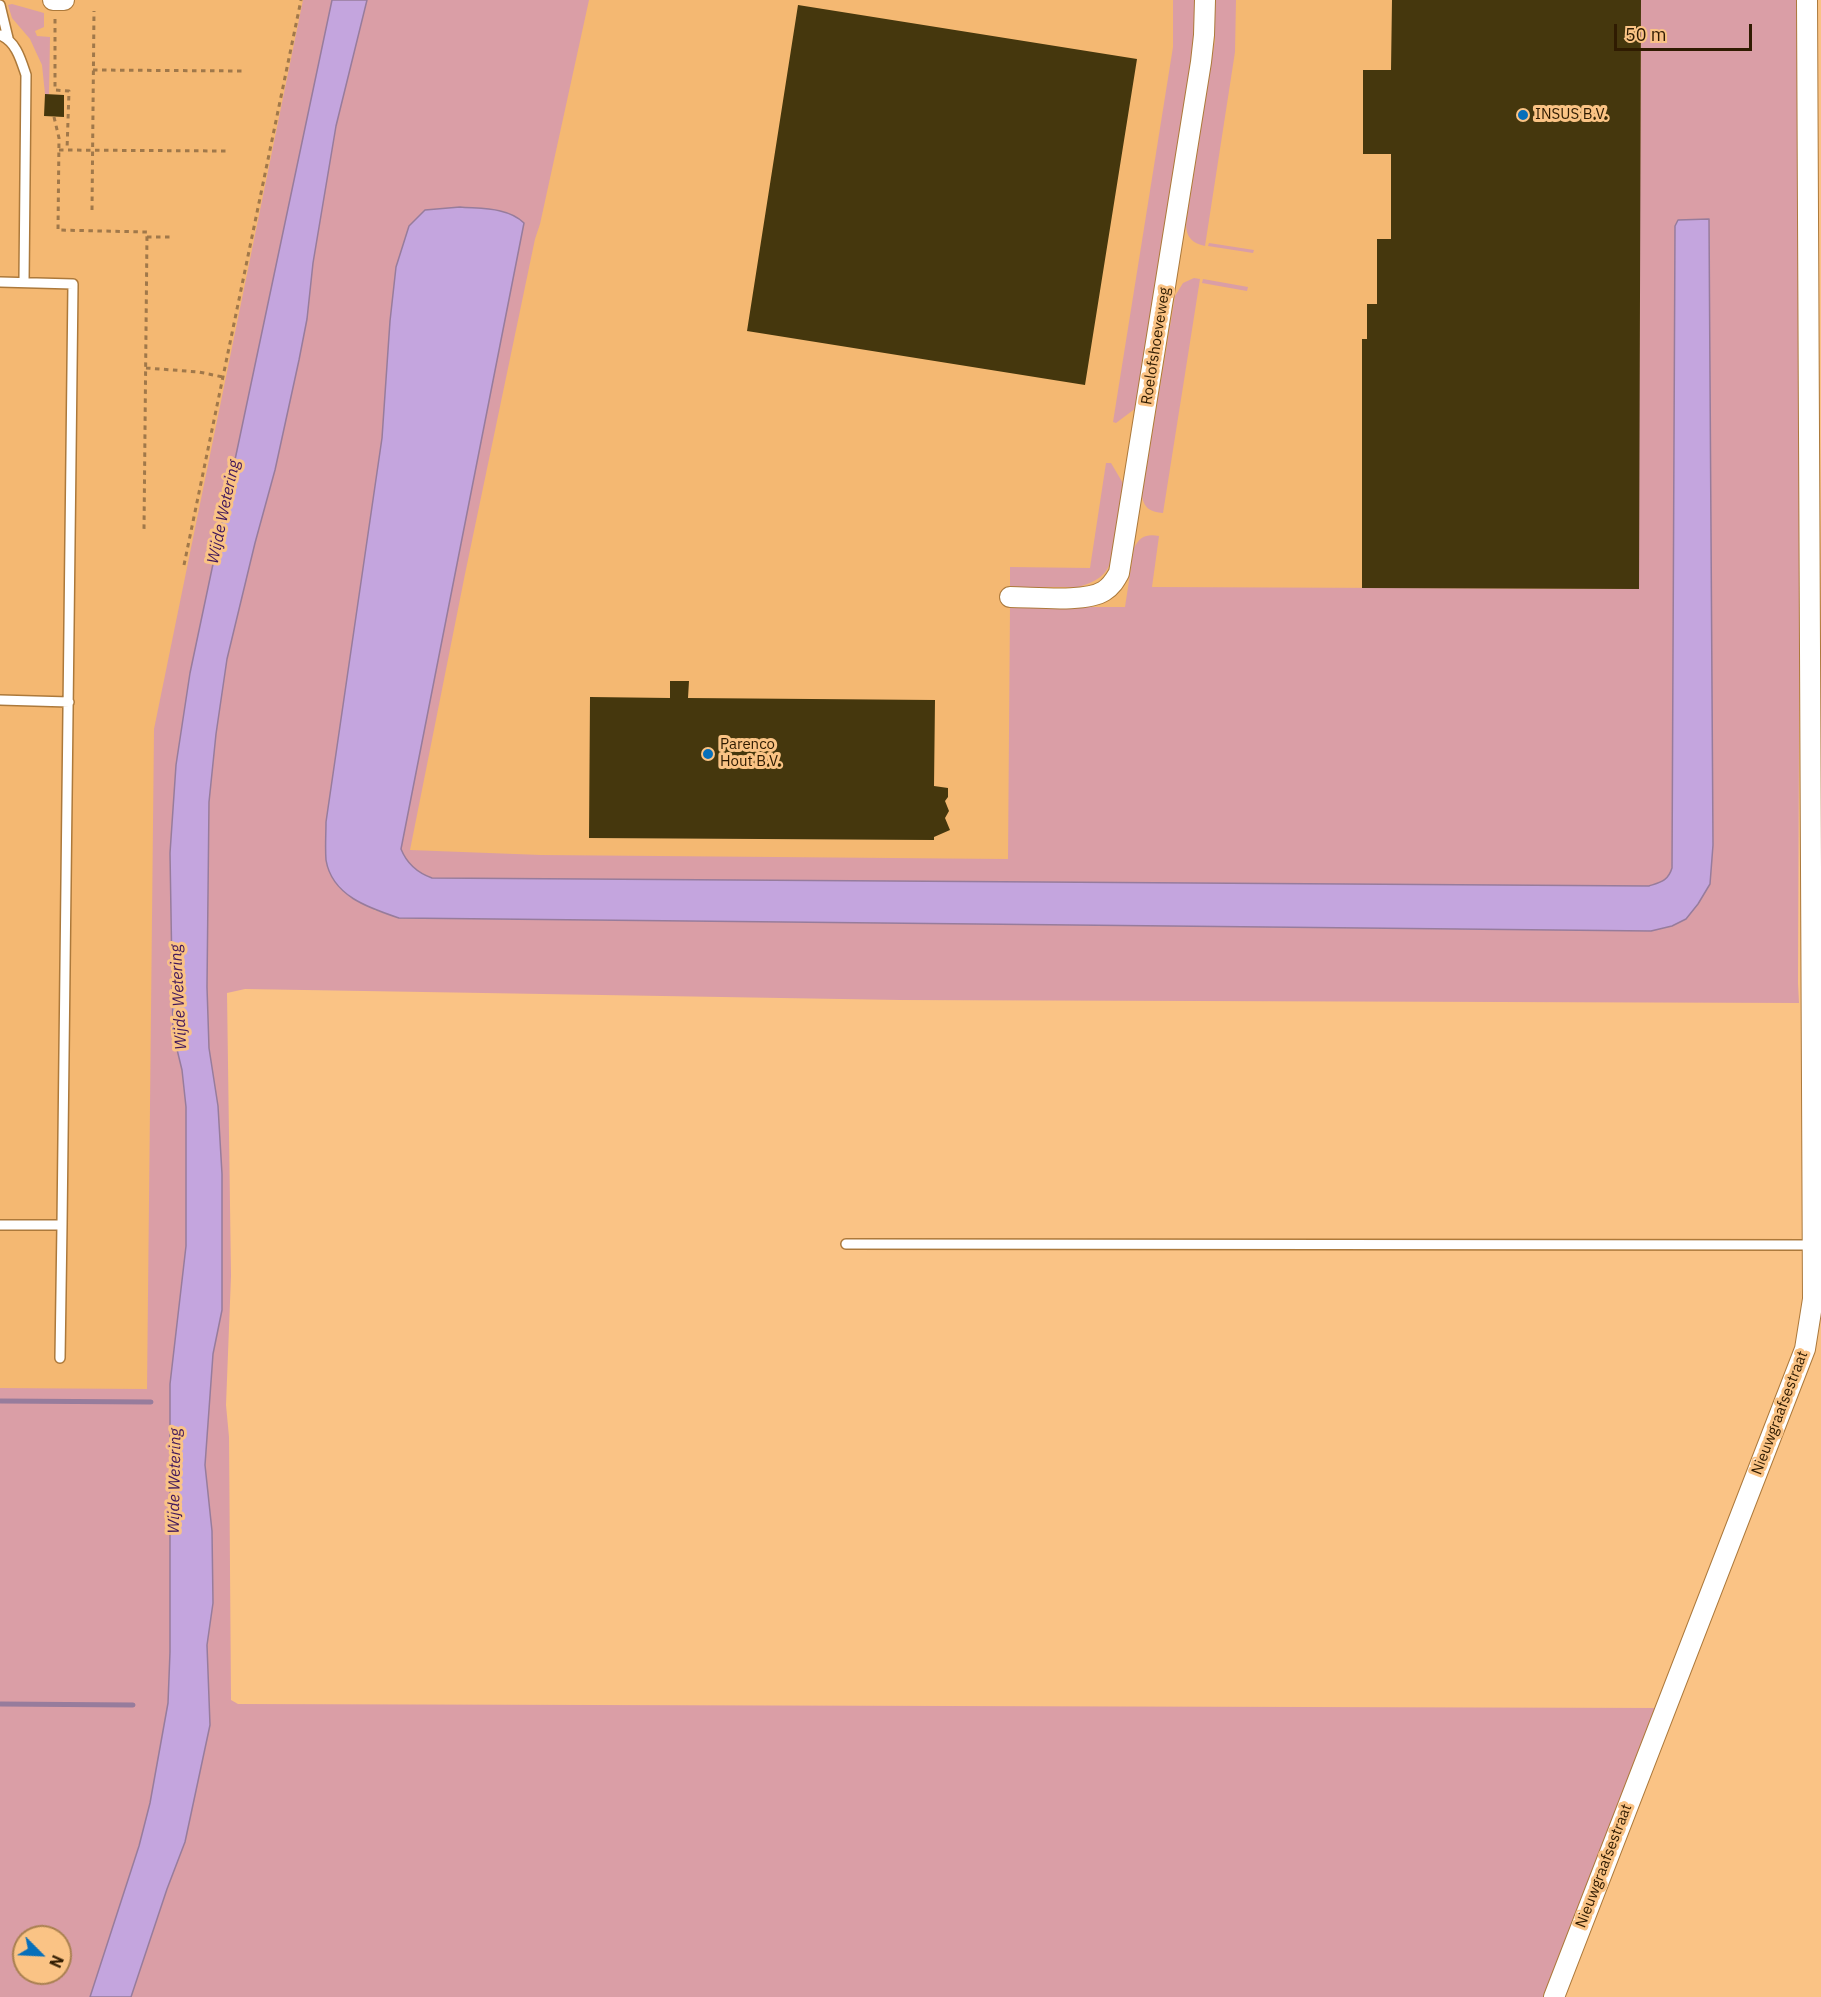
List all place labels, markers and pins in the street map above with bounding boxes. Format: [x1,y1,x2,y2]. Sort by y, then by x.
place label: INSUS B.V. [1535,106,1608,124]
marker: INSUS B.V. [1516,108,1530,122]
place label: Parenco Hout B.V. [720,736,781,771]
marker: Parenco Hout B.V. [701,747,715,761]

